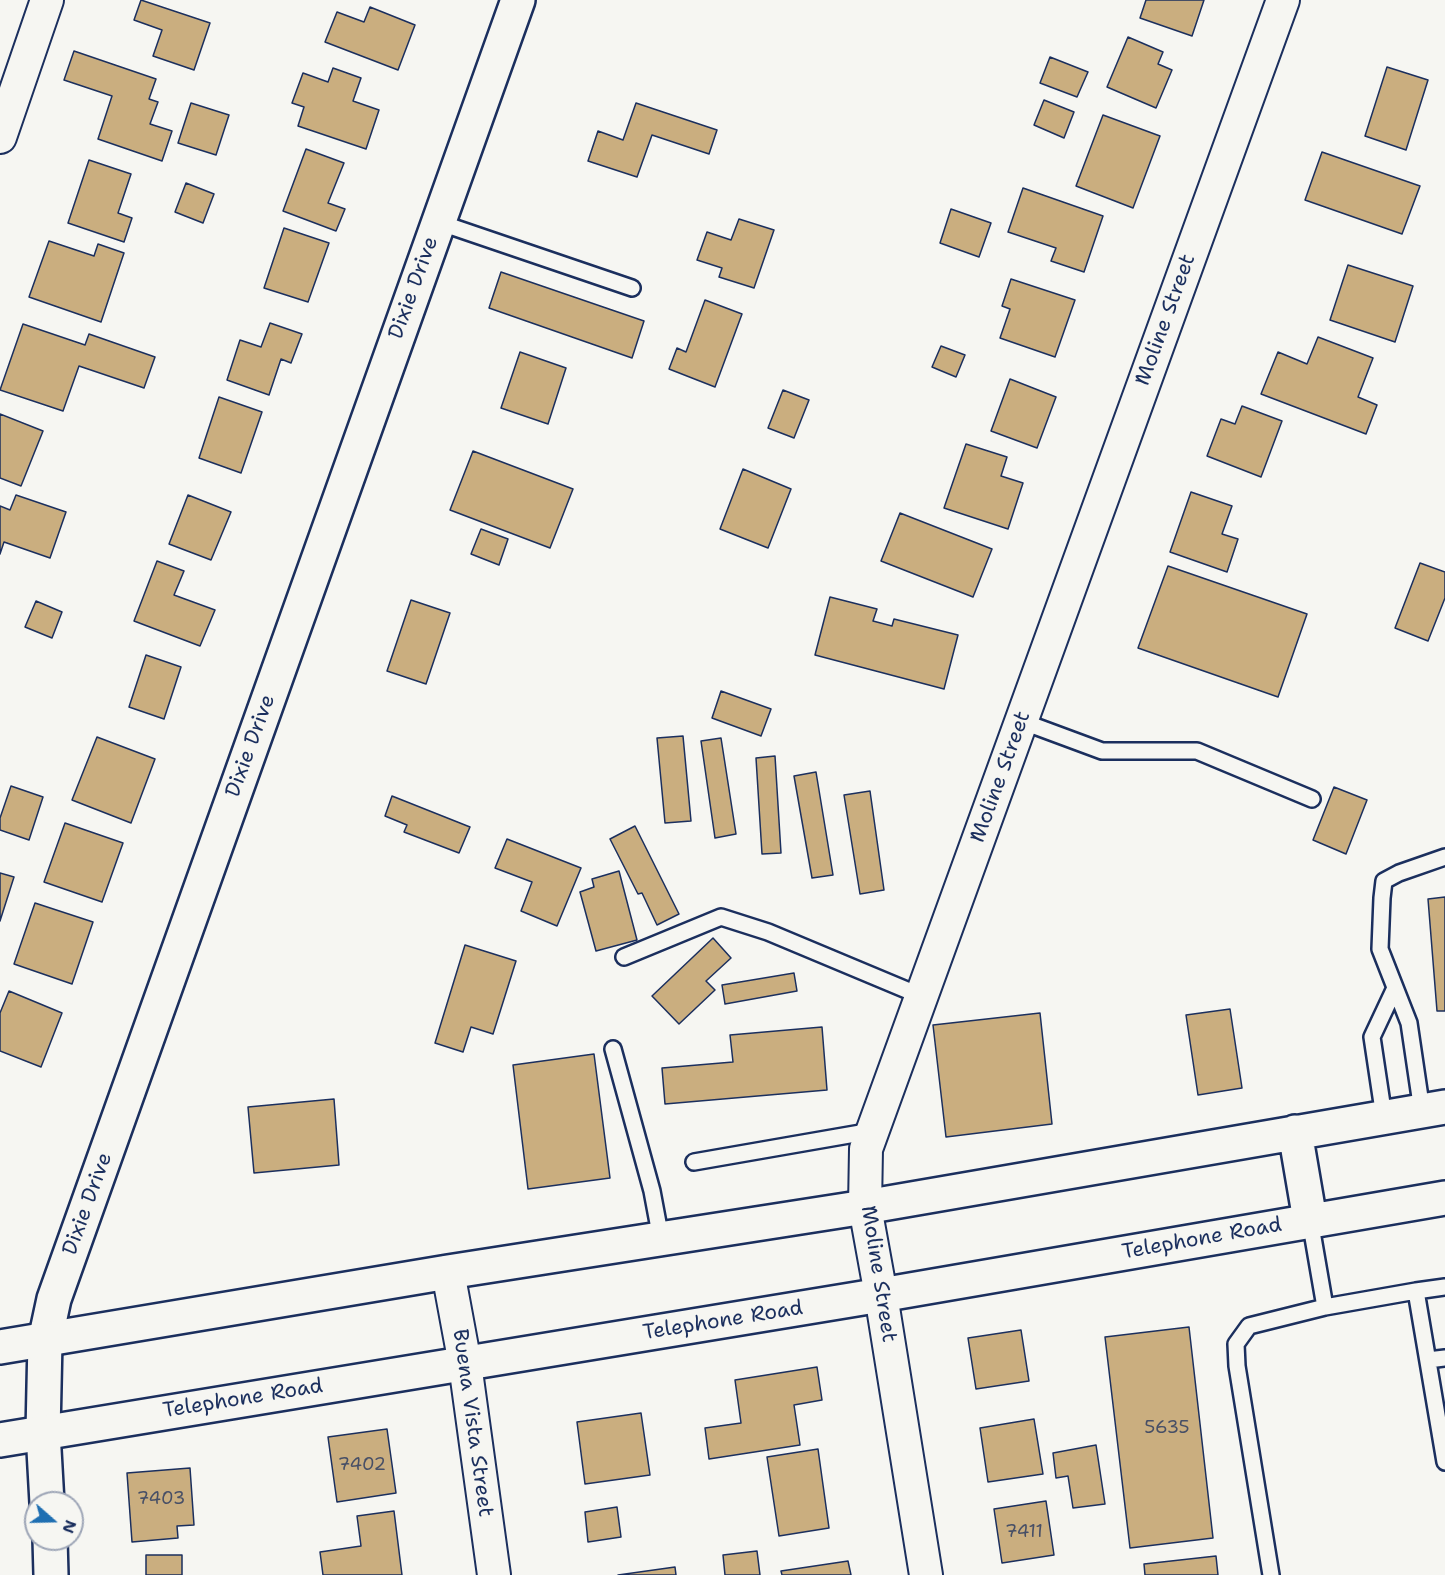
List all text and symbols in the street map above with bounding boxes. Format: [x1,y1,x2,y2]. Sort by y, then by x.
street label: Dixie Drive [384,233,444,343]
street label: Moline Street [1131,251,1201,389]
street label: Dixie Drive [221,691,281,801]
street label: Moline Street [966,708,1036,846]
street label: Dixie Drive [58,1149,118,1259]
street label: Moline Street [855,1204,901,1344]
street label: Telephone Road [1120,1213,1284,1265]
street label: Telephone Road [641,1296,805,1346]
street label: Buena Vista Street [446,1328,498,1518]
street label: Telephone Road [161,1374,325,1424]
house number: 5635 [1144,1417,1190,1439]
house number: 7402 [338,1454,386,1476]
house number: 7403 [137,1488,185,1510]
north arrow [24,1491,84,1551]
text: N [57,1517,82,1536]
house number: 7411 [1005,1521,1043,1543]

